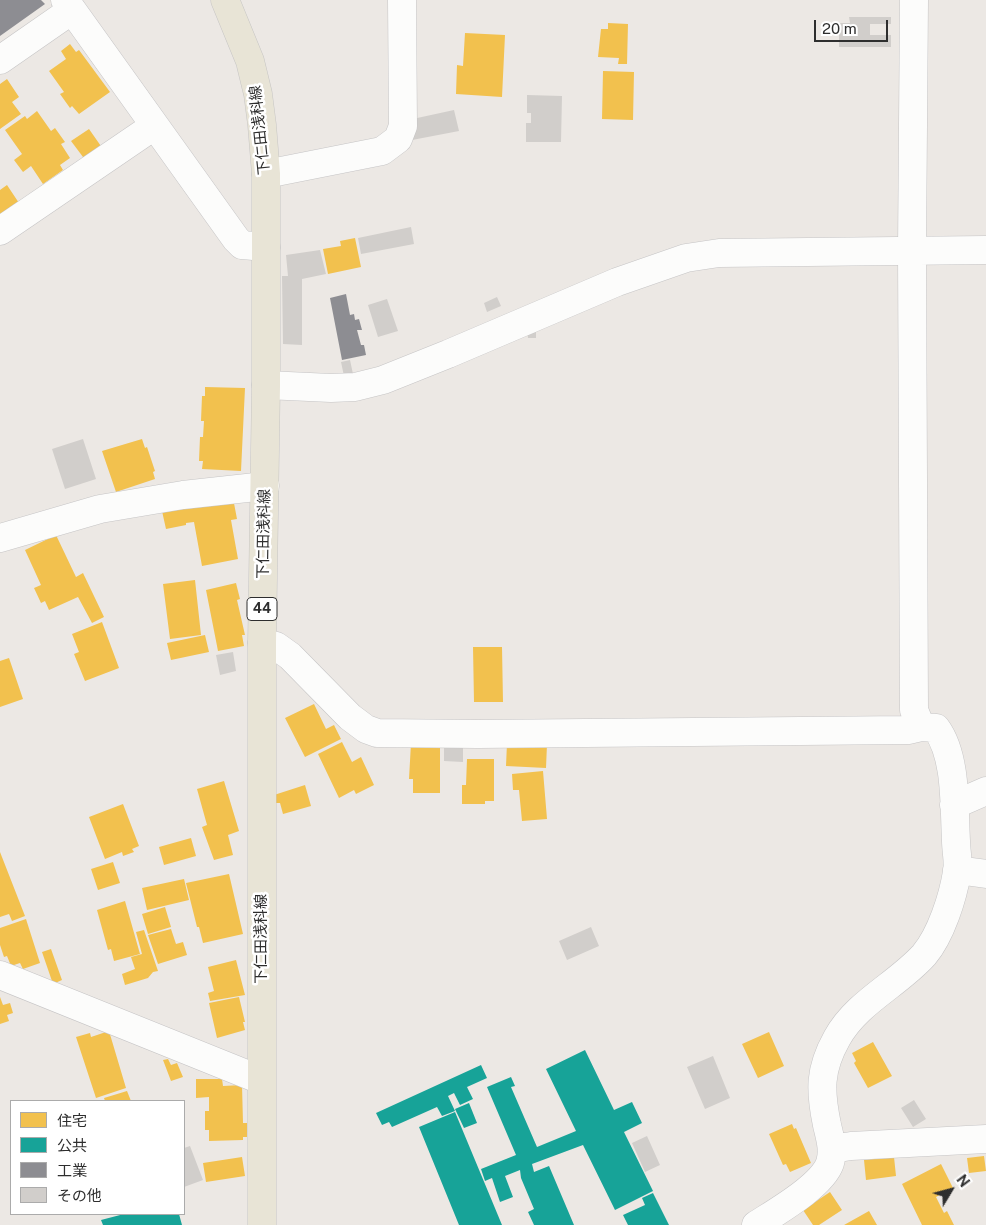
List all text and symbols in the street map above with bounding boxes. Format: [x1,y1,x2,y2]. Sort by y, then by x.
scale bar [816,10,890,42]
text: 20 m [822,20,857,37]
street label: 下仁田浅科線 [246,84,274,176]
street label: 下仁田浅科線 [254,489,274,579]
road number: 44 [247,598,277,620]
street label: 下仁田浅科線 [252,894,270,984]
legend [10,1100,185,1215]
text: 住宅 [57,1112,87,1129]
text: 公共 [57,1137,87,1154]
text: 工業 [57,1162,87,1179]
north arrow [926,1165,976,1215]
text: N [953,1172,973,1190]
text: その他 [57,1187,102,1204]

